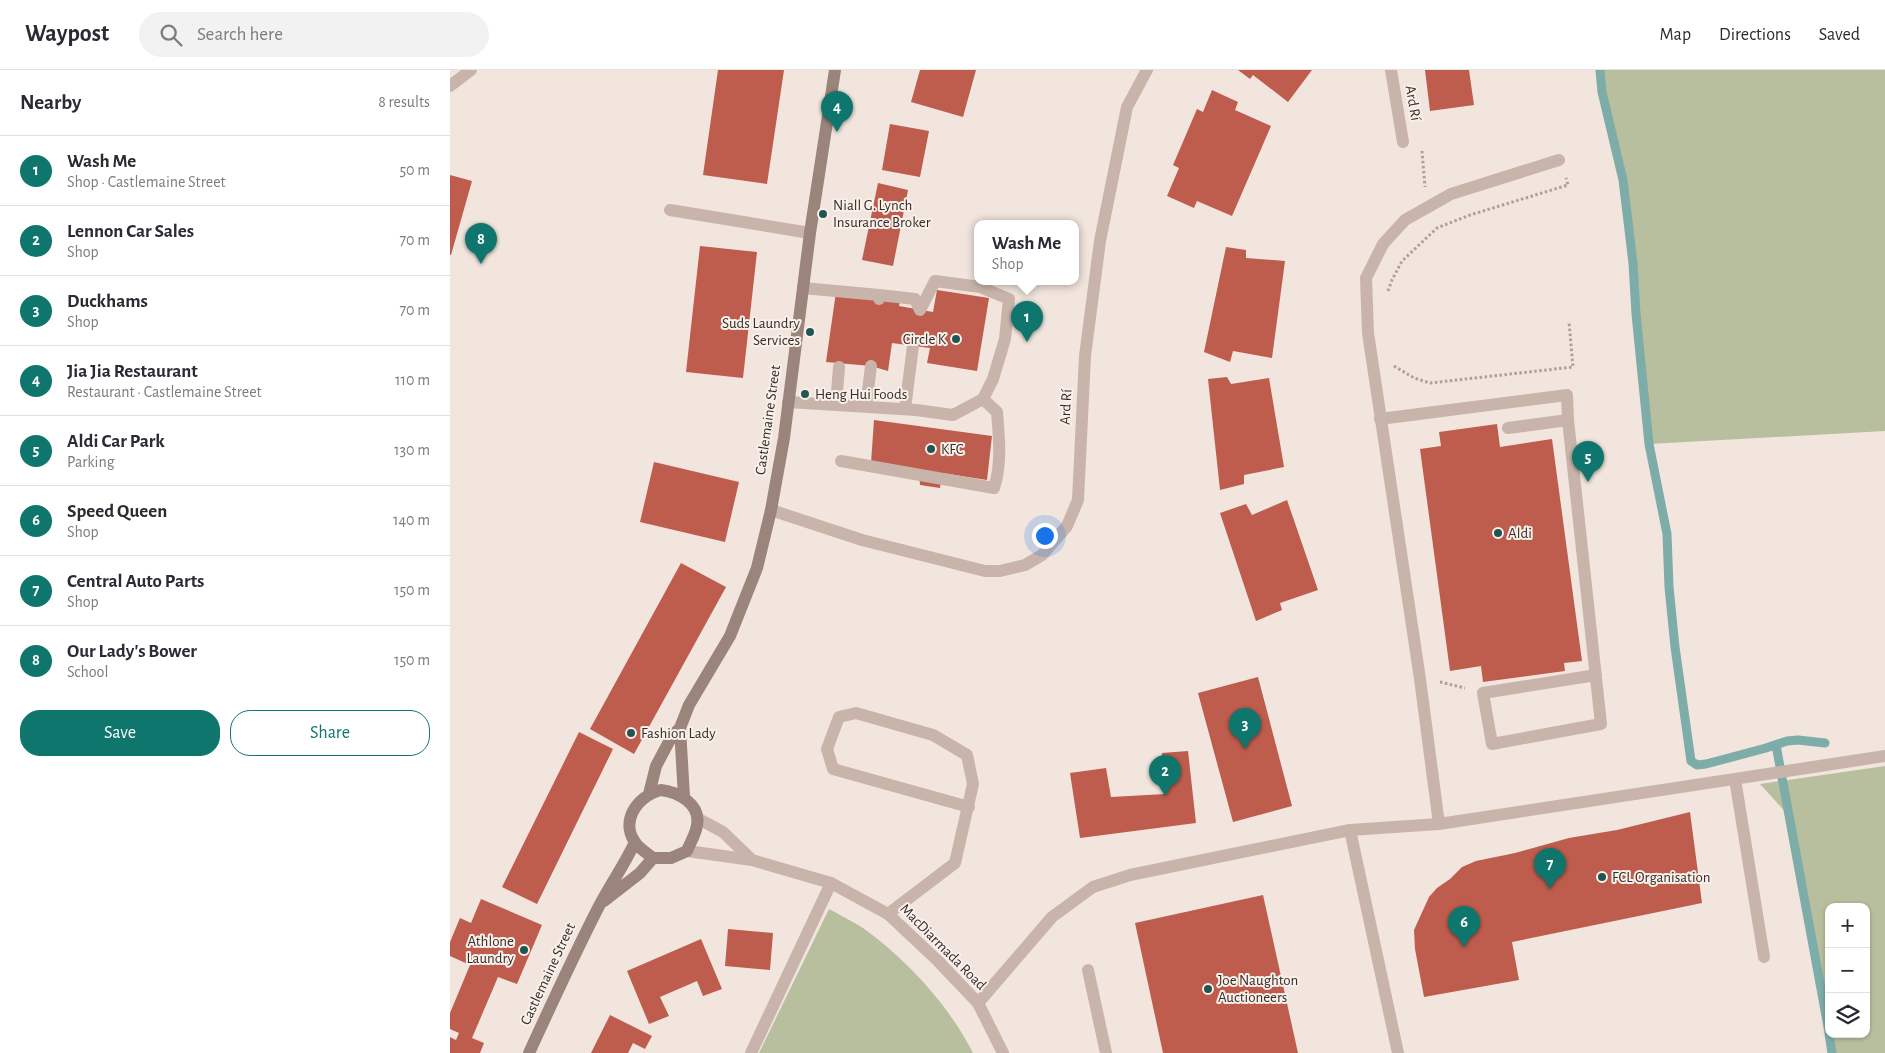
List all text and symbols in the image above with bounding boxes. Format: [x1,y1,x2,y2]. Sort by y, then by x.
search box [139,12,489,57]
icon: search [157,21,185,49]
text: Waypost [25,22,109,46]
text: Search here [197,25,283,44]
text: Map [1660,26,1691,44]
text: Directions [1719,26,1791,44]
text: Saved [1819,26,1860,44]
street label: Ard Rí [1403,84,1424,122]
pin: 4 [821,91,853,132]
text: Nearby [20,92,81,113]
text: 8 results [378,94,430,110]
text: Wash Me [67,152,136,171]
text: 1 [33,162,39,178]
text: 50 m [399,162,430,178]
text: Shop · Castlemaine Street [67,174,226,190]
place label: Niall G. Lynch Insurance Broker [833,198,931,230]
marker: Niall G. Lynch Insurance Broker [817,208,829,220]
popup [974,220,1079,285]
text: Lennon Car Sales [67,222,194,241]
pin: 8 [465,223,497,264]
text: 2 [32,232,40,248]
text: 70 m [399,232,430,248]
text: Wash Me [992,234,1061,253]
text: Shop [67,244,99,260]
text: Shop [992,256,1024,272]
text: Duckhams [67,292,148,311]
pin: 1 [1011,301,1043,342]
text: 3 [33,302,39,318]
text: 70 m [399,302,430,318]
text: Shop [67,314,99,330]
place label: Suds Laundry Services [722,316,801,348]
marker: Suds Laundry Services [804,326,816,338]
place label: Circle K [903,332,947,347]
marker: Circle K [950,333,962,345]
text: Jia Jia Restaurant [67,362,198,381]
street label: Castlemaine Street [753,364,783,476]
text: 4 [32,372,40,388]
text: 110 m [395,372,430,388]
text: Restaurant · Castlemaine Street [67,384,262,400]
place label: Heng Hui Foods [815,387,907,402]
marker: Heng Hui Foods [799,388,811,400]
street label: Ard Rí [1058,388,1074,425]
text: Aldi Car Park [67,432,165,451]
pin: 5 [1572,441,1604,482]
text: 5 [33,442,39,458]
text: 130 m [394,442,430,458]
place label: KFC [941,442,964,457]
marker: KFC [925,443,937,455]
text: Parking [67,454,115,470]
text: Speed Queen [67,502,167,521]
text: 6 [32,512,40,528]
text: 140 m [393,512,430,528]
your location [1032,523,1058,549]
text: Shop [67,524,99,540]
place label: Aldi [1508,526,1532,541]
marker: Aldi [1492,527,1504,539]
text: Central Auto Parts [67,572,204,591]
text: 7 [33,582,39,598]
text: 150 m [394,582,430,598]
text: Shop [67,594,99,610]
text: Our Lady's Bower [67,642,197,661]
text: 8 [32,652,40,668]
text: 150 m [394,652,430,668]
text: School [67,664,108,680]
pin: 3 [1229,708,1261,749]
button: Save [20,710,220,756]
button: Share [230,710,430,756]
place label: Fashion Lady [641,726,716,741]
marker: Fashion Lady [625,727,637,739]
pin: 2 [1149,755,1181,796]
pin: 7 [1534,848,1566,889]
place label: FCL Organisation [1612,870,1711,885]
marker: FCL Organisation [1596,871,1608,883]
street label: MacDiarmada Road [897,901,989,993]
map controls [1825,903,1870,1038]
button: + [1825,903,1870,948]
pin: 6 [1448,906,1480,947]
street label: Castlemaine Street [518,920,578,1027]
place label: Athlone Laundry [466,934,515,966]
marker: Athlone Laundry [518,944,530,956]
button: − [1825,948,1870,993]
place label: Joe Naughton Auctioneers [1218,973,1298,1005]
marker: Joe Naughton Auctioneers [1202,983,1214,995]
button: layers [1825,993,1870,1038]

